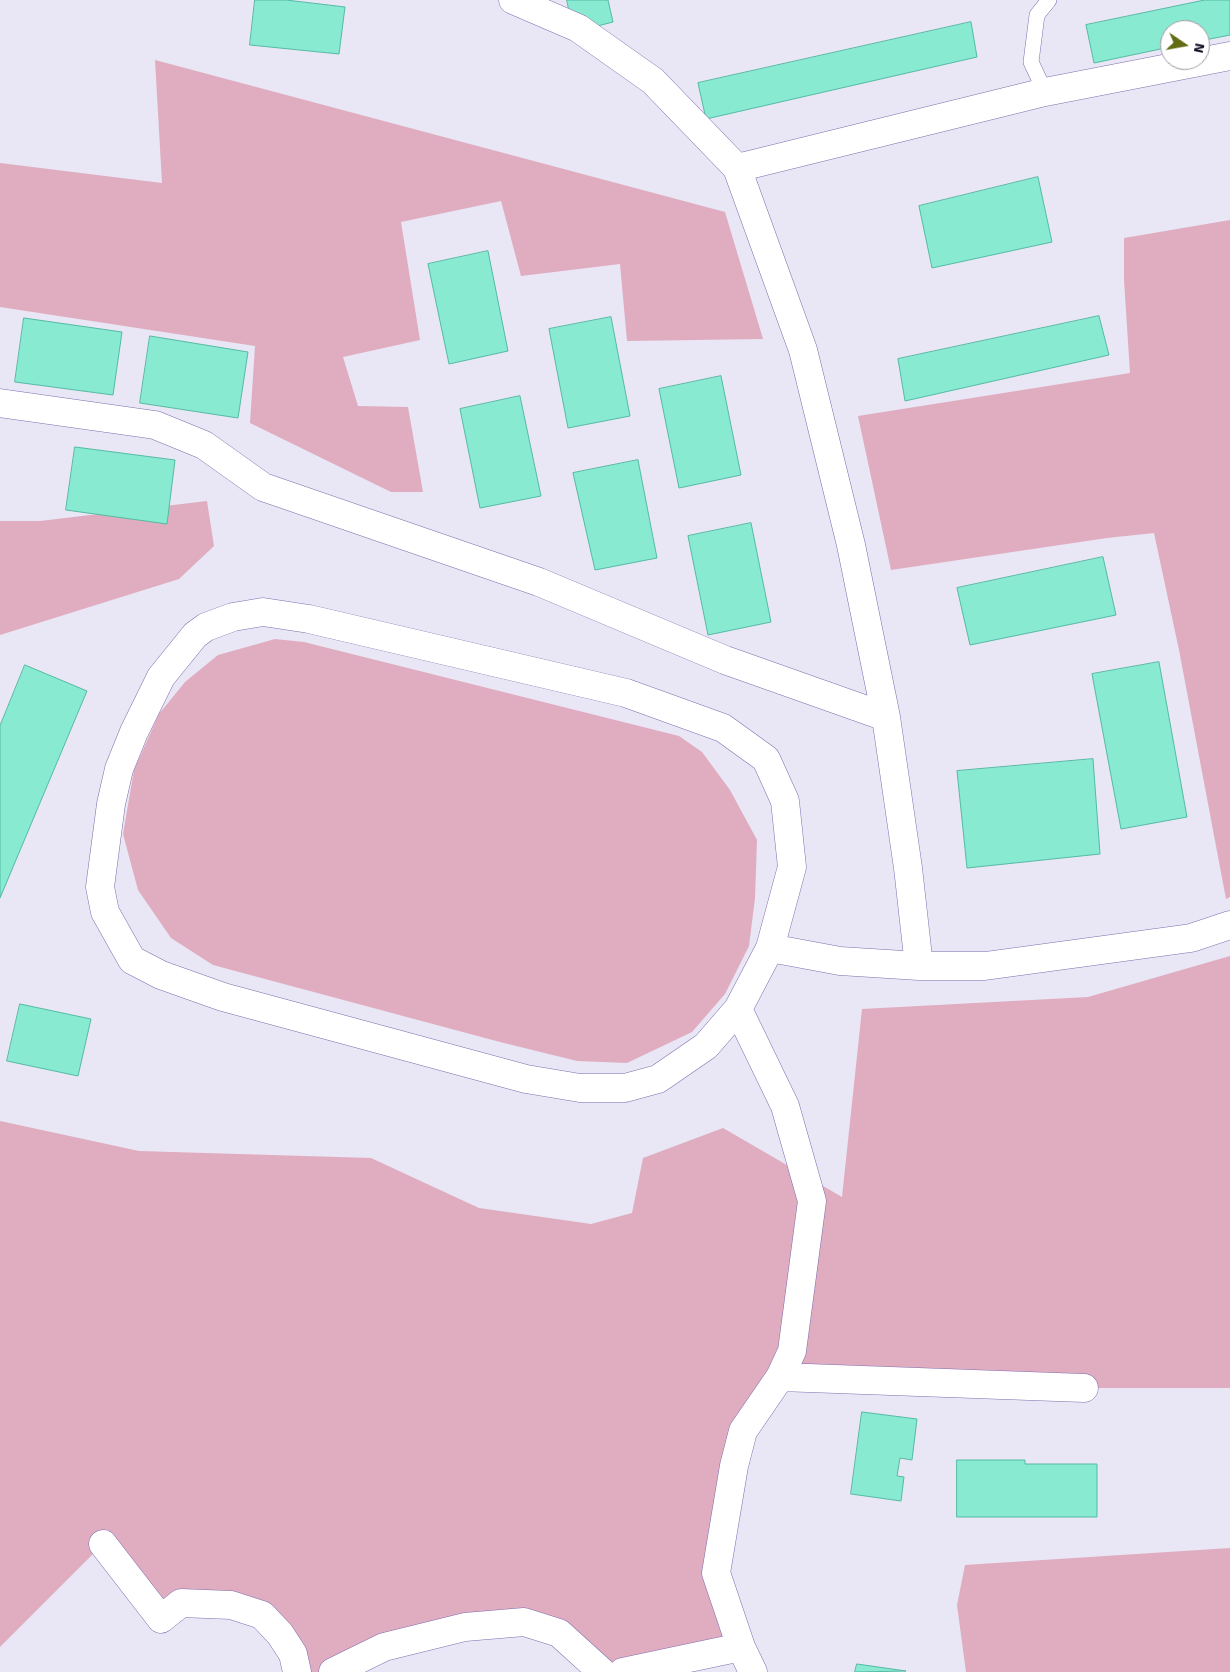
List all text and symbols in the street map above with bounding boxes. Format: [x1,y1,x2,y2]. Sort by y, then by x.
north arrow [1160,20,1210,70]
text: N [1190,41,1209,55]

